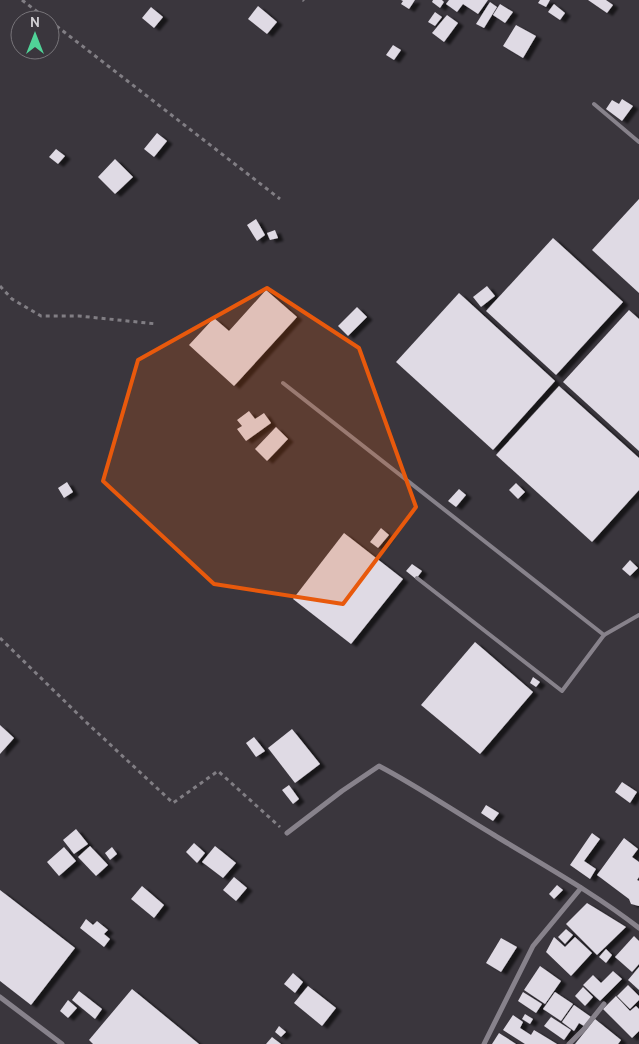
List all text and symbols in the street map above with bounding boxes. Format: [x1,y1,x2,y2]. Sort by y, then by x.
north arrow [10,10,60,60]
text: N [30,13,40,31]

